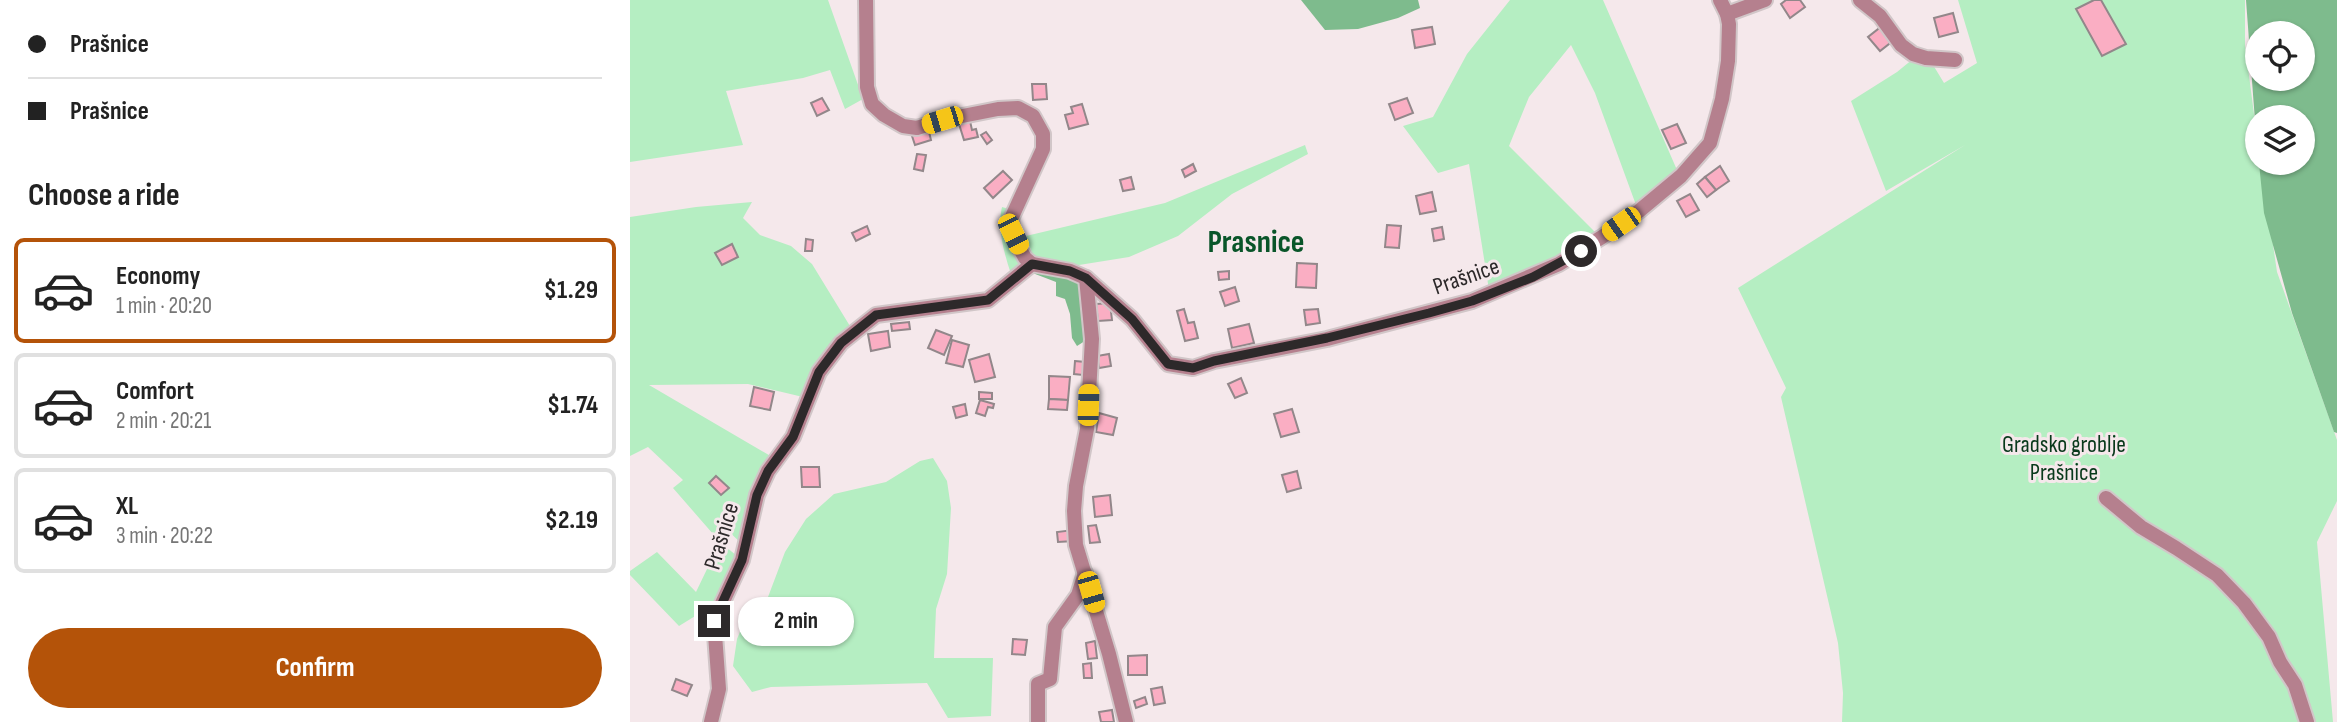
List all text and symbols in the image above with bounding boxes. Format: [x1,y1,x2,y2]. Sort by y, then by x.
map controls [2245,21,2315,175]
button: locate [2245,21,2315,91]
text: Prašnice [70,29,149,60]
text: Prašnice [70,96,149,127]
car [919,104,966,136]
button: layers [2245,105,2315,175]
text: Choose a ride [28,176,180,215]
car [1598,203,1645,245]
car [995,211,1032,257]
district label: Prasnice [1207,223,1305,262]
route start [1565,235,1597,267]
street label: Prašnice [1429,252,1503,301]
icon: car [32,259,95,322]
text: Economy [116,261,200,292]
text: $1.29 [544,275,598,306]
text: 1 min · 20:20 [116,292,212,320]
icon: car [32,374,95,437]
text: Comfort [116,376,194,407]
car [1077,384,1100,426]
text: $1.74 [547,390,598,421]
text: 2 min · 20:21 [116,407,211,435]
park label: Gradsko groblje Prašnice [2002,430,2126,487]
icon: car [32,489,95,552]
text: XL [116,491,138,522]
street label: Prašnice [698,499,745,573]
text: $2.19 [545,505,598,536]
text: 3 min · 20:22 [116,522,213,550]
car [1076,569,1107,615]
callout: 2 min [738,596,854,646]
route end [698,605,730,637]
text: 2 min [774,607,818,635]
button: Confirm [28,628,602,708]

